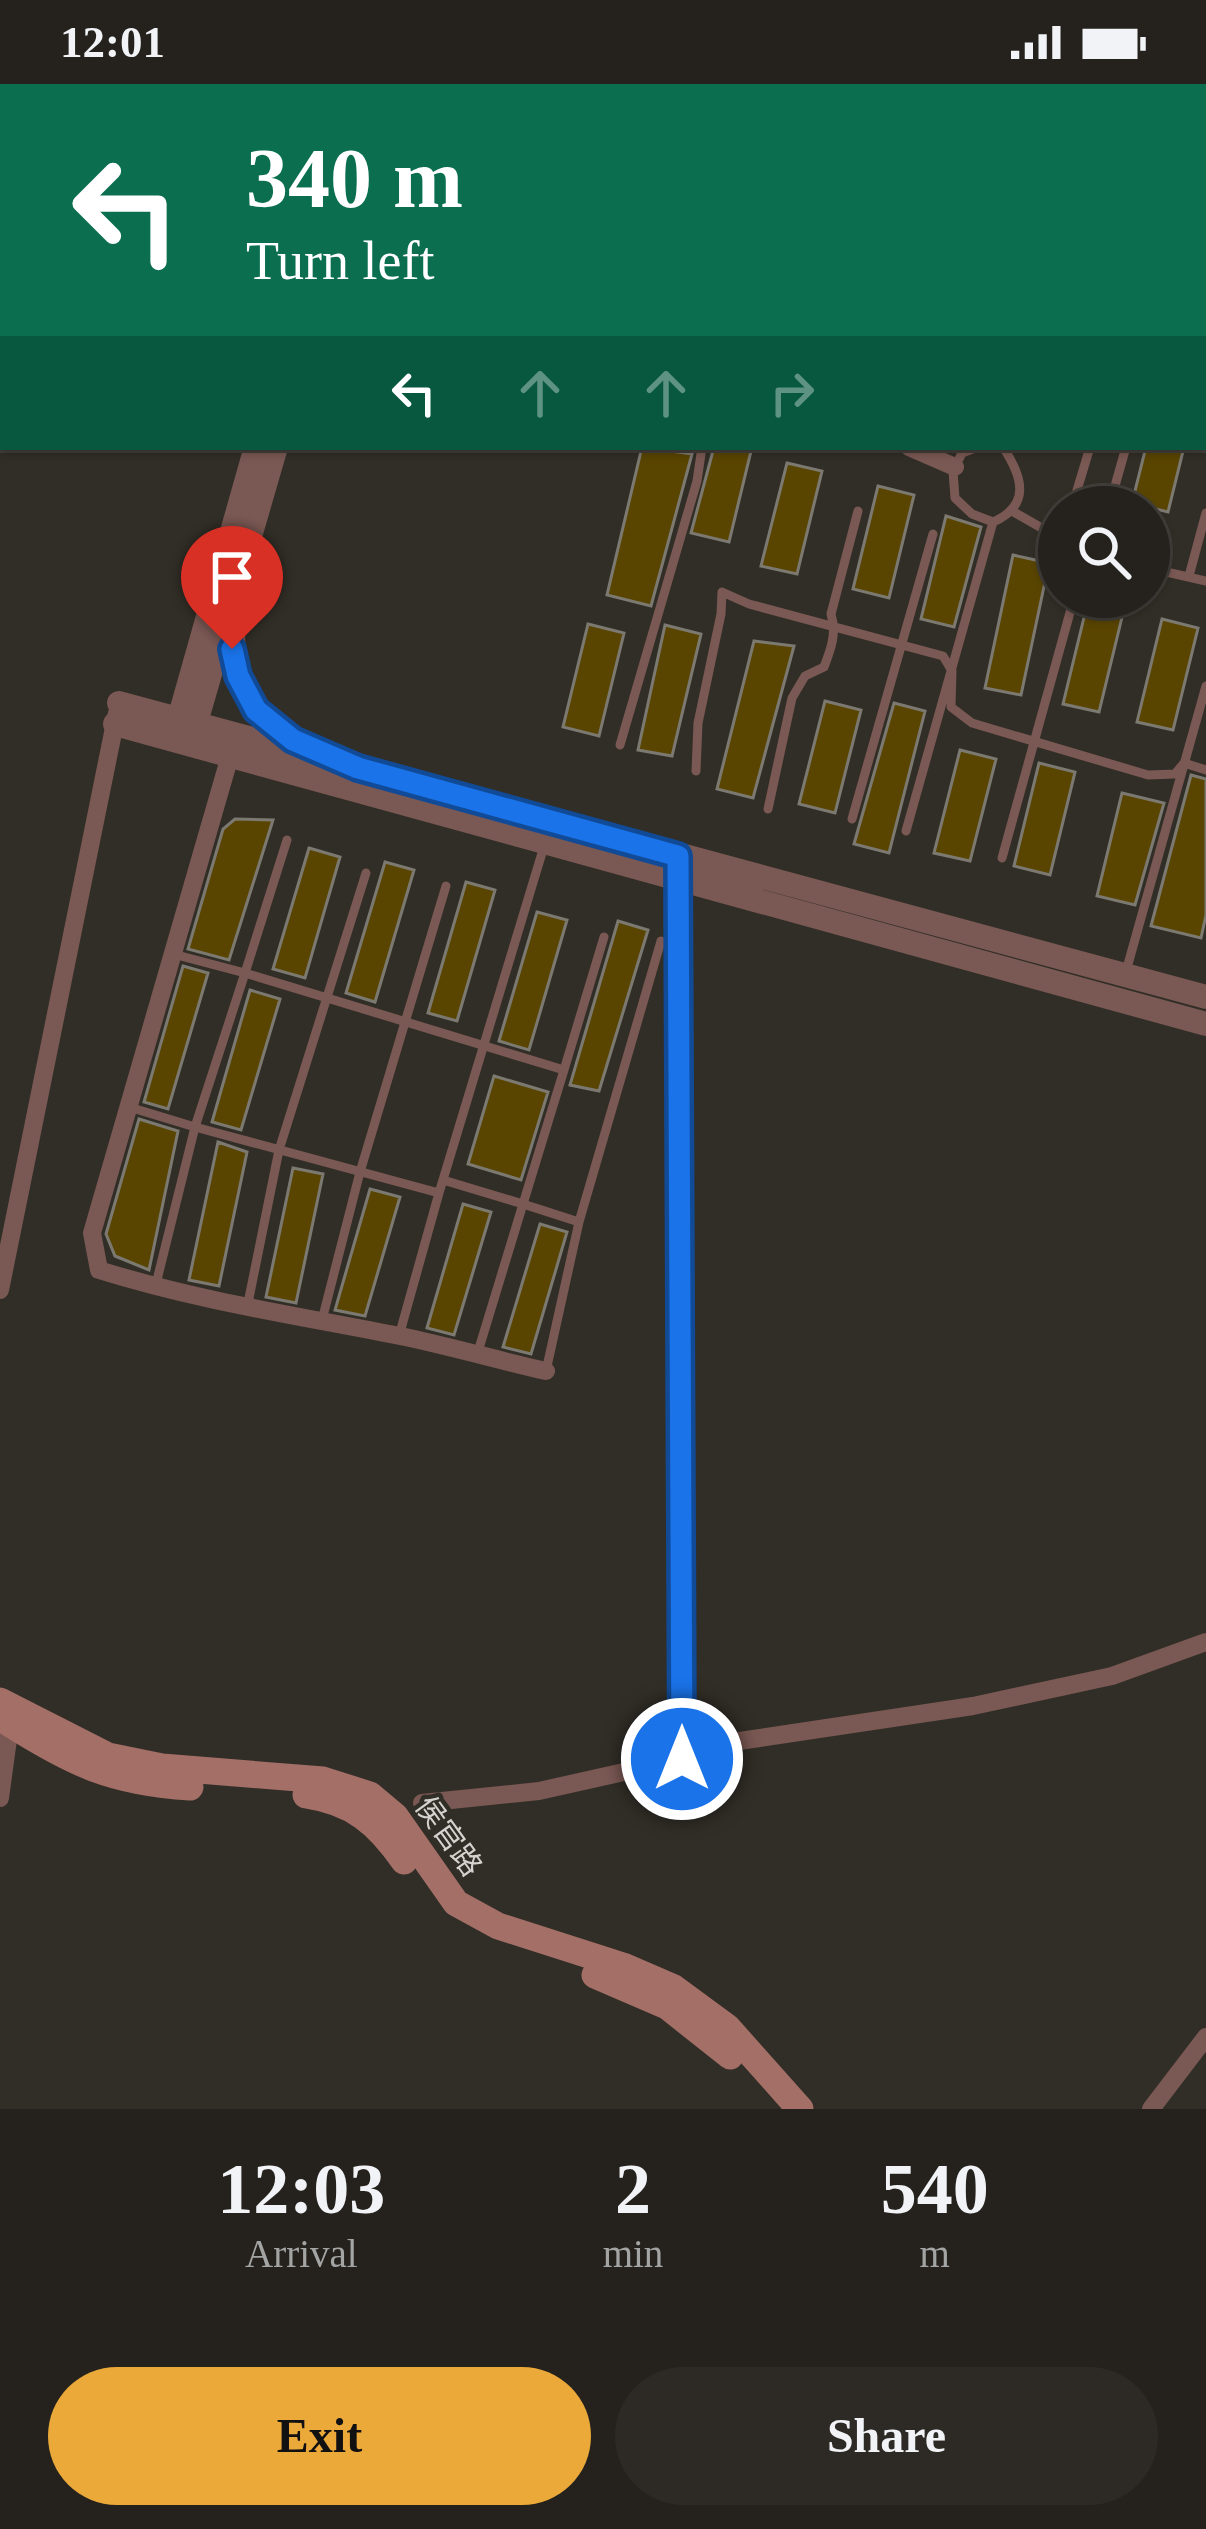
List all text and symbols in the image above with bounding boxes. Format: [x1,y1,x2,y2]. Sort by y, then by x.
text: 12:01 [60,17,165,67]
icon: left [48,132,204,288]
text: 340 m [246,132,463,225]
text: Turn left [246,231,435,291]
icon: left [381,360,447,426]
icon: ahead [507,360,573,426]
icon: ahead [633,360,699,426]
icon: right [759,360,825,426]
map controls [1038,486,1170,618]
button: search [1038,486,1170,618]
pin [181,526,283,649]
icon: arrive [199,544,265,610]
position arrow [619,1696,745,1822]
street label: 侯官路 [409,1790,489,1882]
text: 12:03 [217,2149,385,2229]
text: 2 [615,2149,651,2229]
text: 540 [881,2149,989,2229]
text: Arrival [245,2232,358,2275]
text: min [603,2232,663,2275]
text: m [919,2232,950,2275]
button: Exit [48,2367,591,2505]
button: Share [615,2367,1158,2505]

